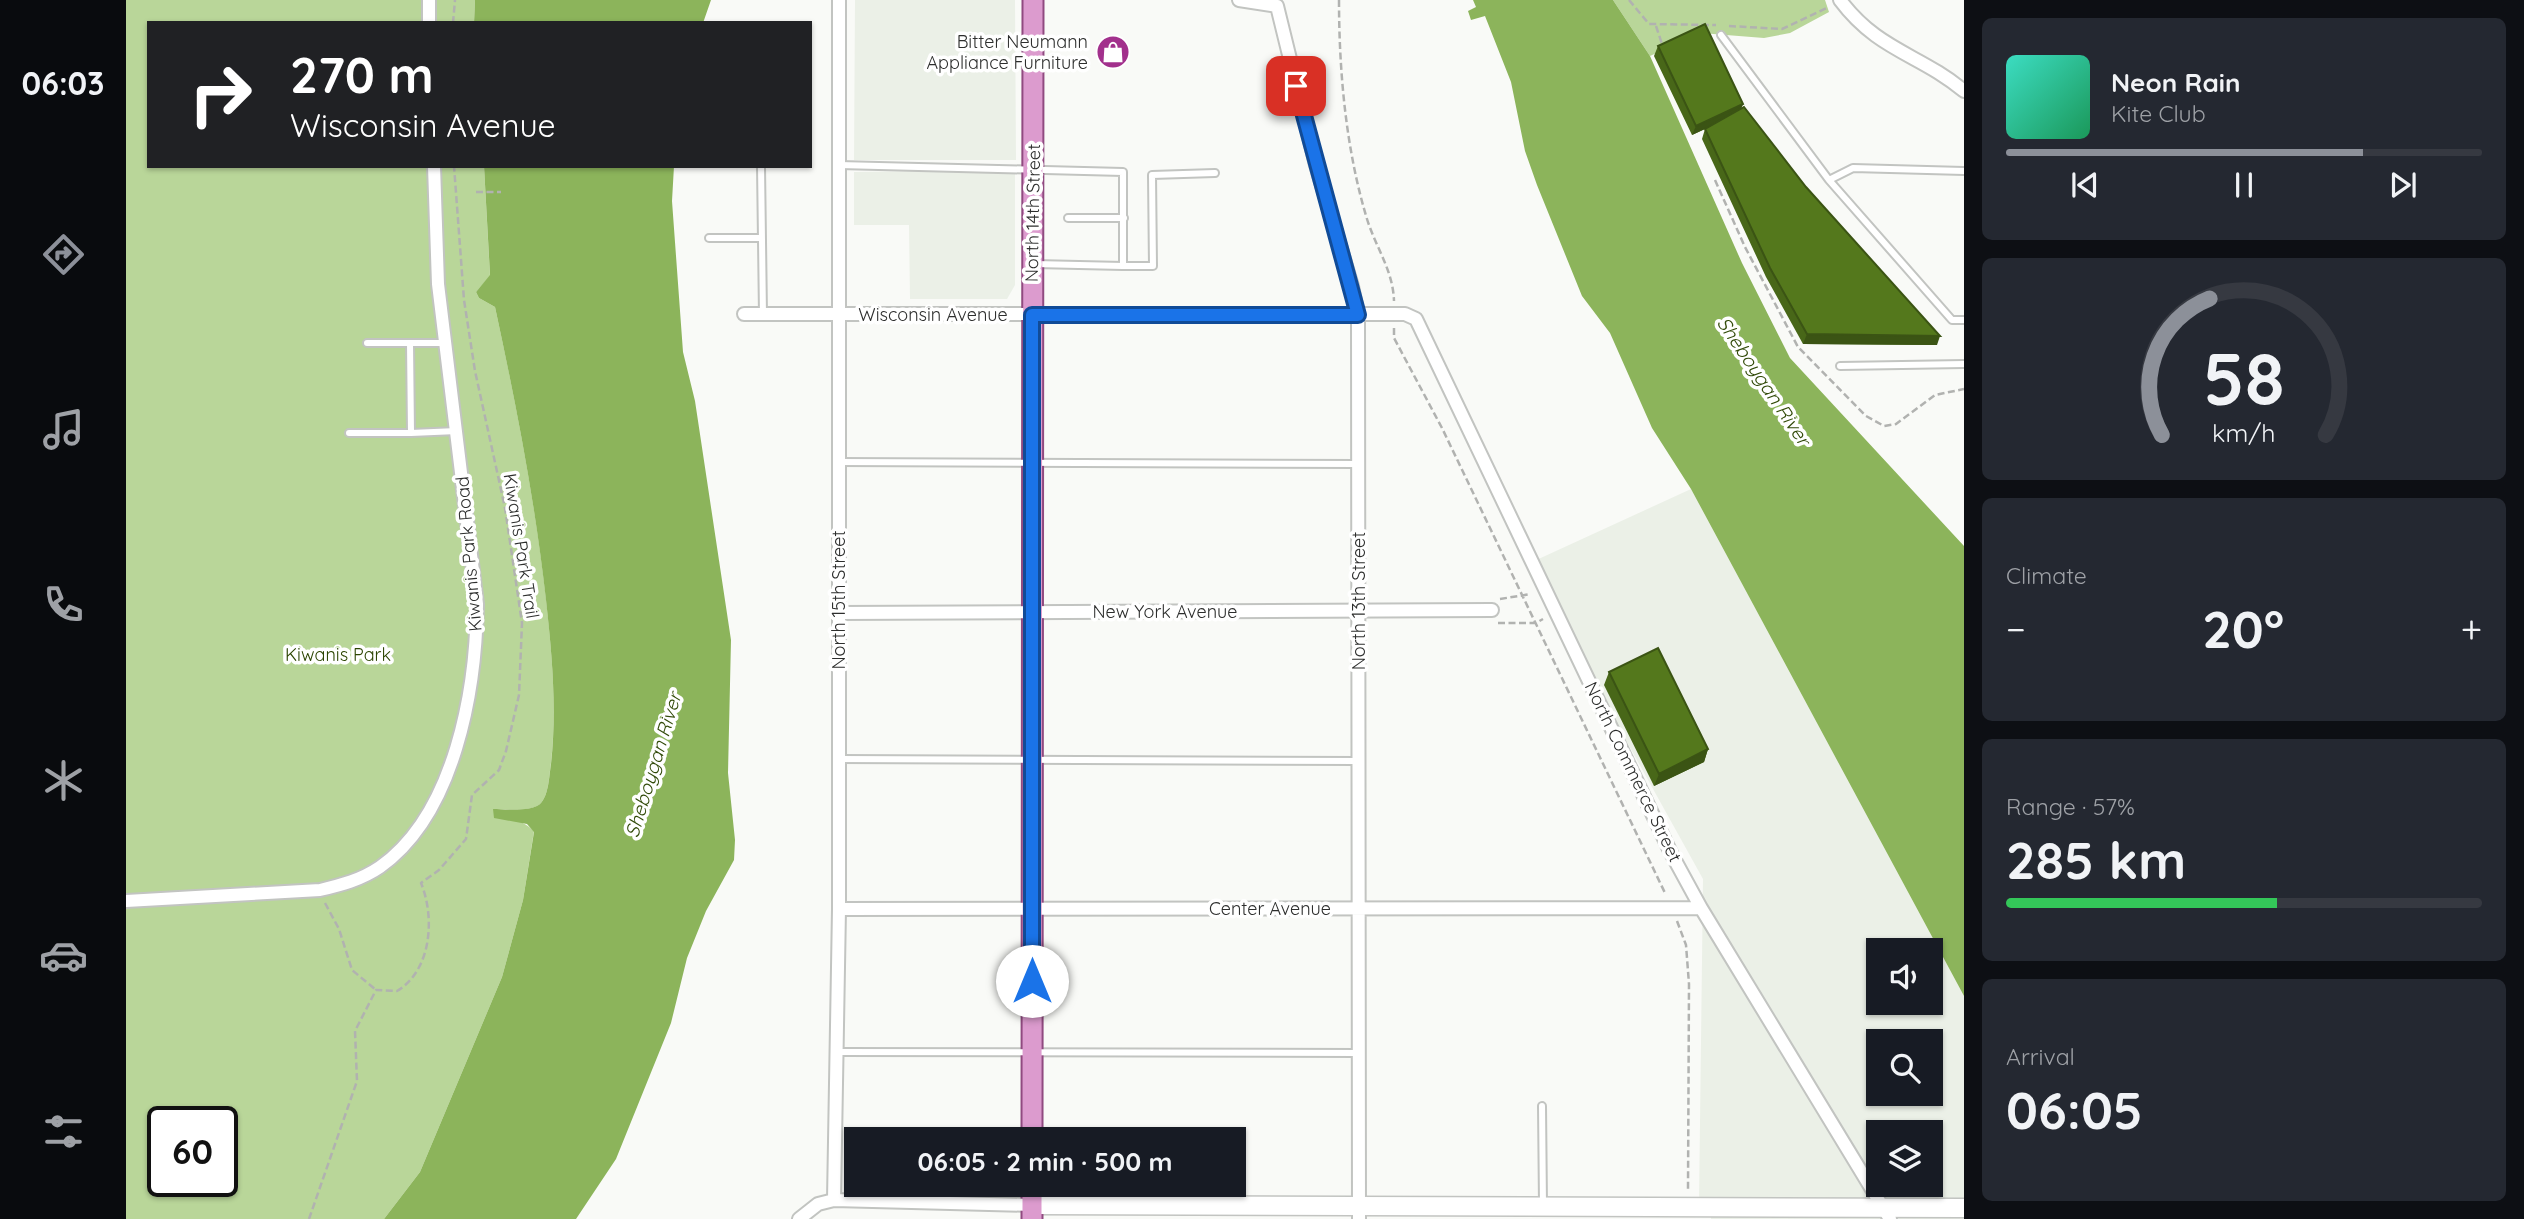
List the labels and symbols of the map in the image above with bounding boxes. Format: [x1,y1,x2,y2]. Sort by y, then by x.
place label: Bitter Neumann Appliance Furniture [926,30,1088,74]
shop icon: Bitter Neumann Appliance Furniture [1094,33,1132,71]
pin [1266,56,1326,116]
street label: North 14th Street [1020,144,1045,282]
street label: Wisconsin Avenue [858,303,1008,326]
water label: Sheboygan River [1712,312,1817,452]
street label: Kiwanis Park Trail [499,472,544,620]
street label: Kiwanis Park Road [450,475,487,633]
street label: North 15th Street [827,530,850,670]
street label: North 13th Street [1347,532,1370,670]
street label: New York Avenue [1093,600,1237,623]
park label: Kiwanis Park [285,643,391,666]
street label: North Commerce Street [1580,678,1687,866]
water label: Sheboygan River [620,687,687,840]
street label: Center Avenue [1209,897,1331,920]
position arrow [995,944,1069,1018]
speed limit sign: 60 [147,1106,238,1197]

